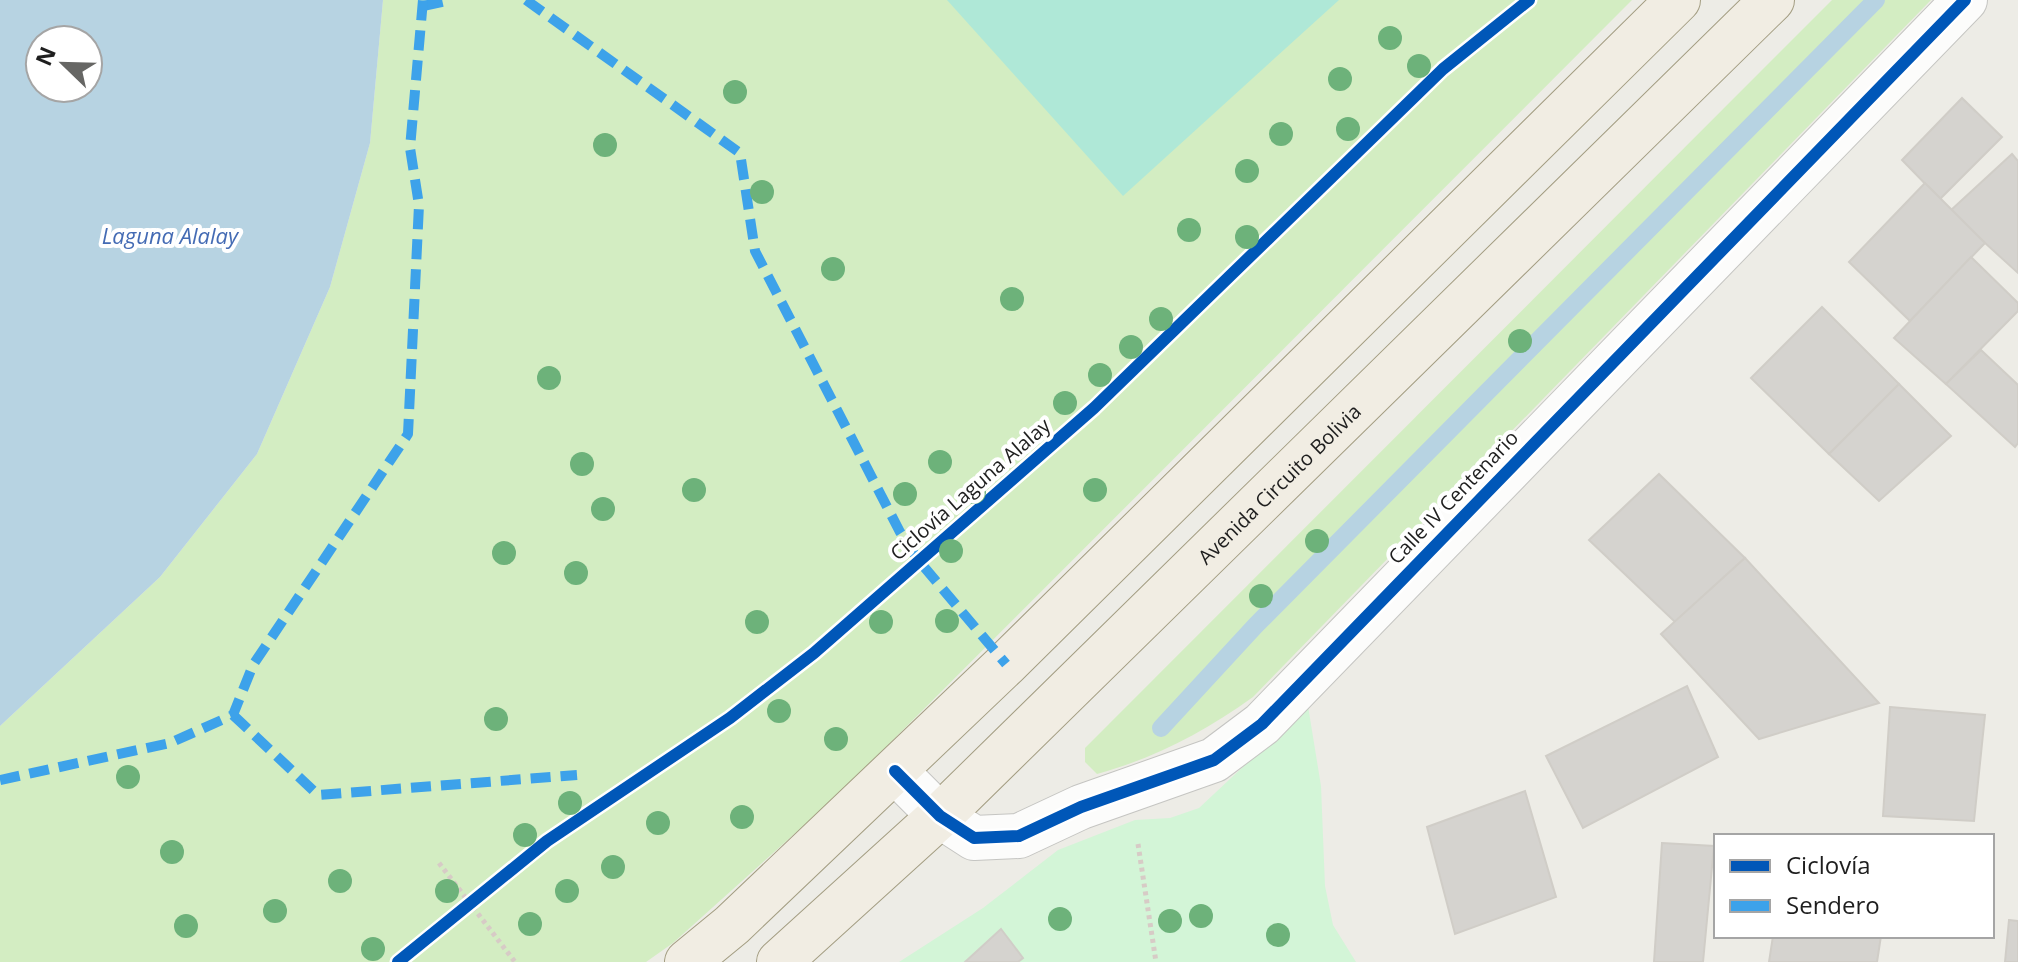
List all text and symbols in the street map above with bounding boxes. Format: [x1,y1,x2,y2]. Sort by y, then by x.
north arrow [24,24,104,104]
text: N [27,42,62,70]
water label: Laguna Alalay [102,220,240,250]
street label: Avenida Circuito Bolivia [1192,398,1366,570]
street label: Ciclovía Laguna Alalay [884,411,1057,566]
street label: Calle IV Centenario [1382,424,1524,570]
legend [1714,834,1994,938]
text: Ciclovía [1786,848,1871,881]
text: Sendero [1786,888,1880,921]

